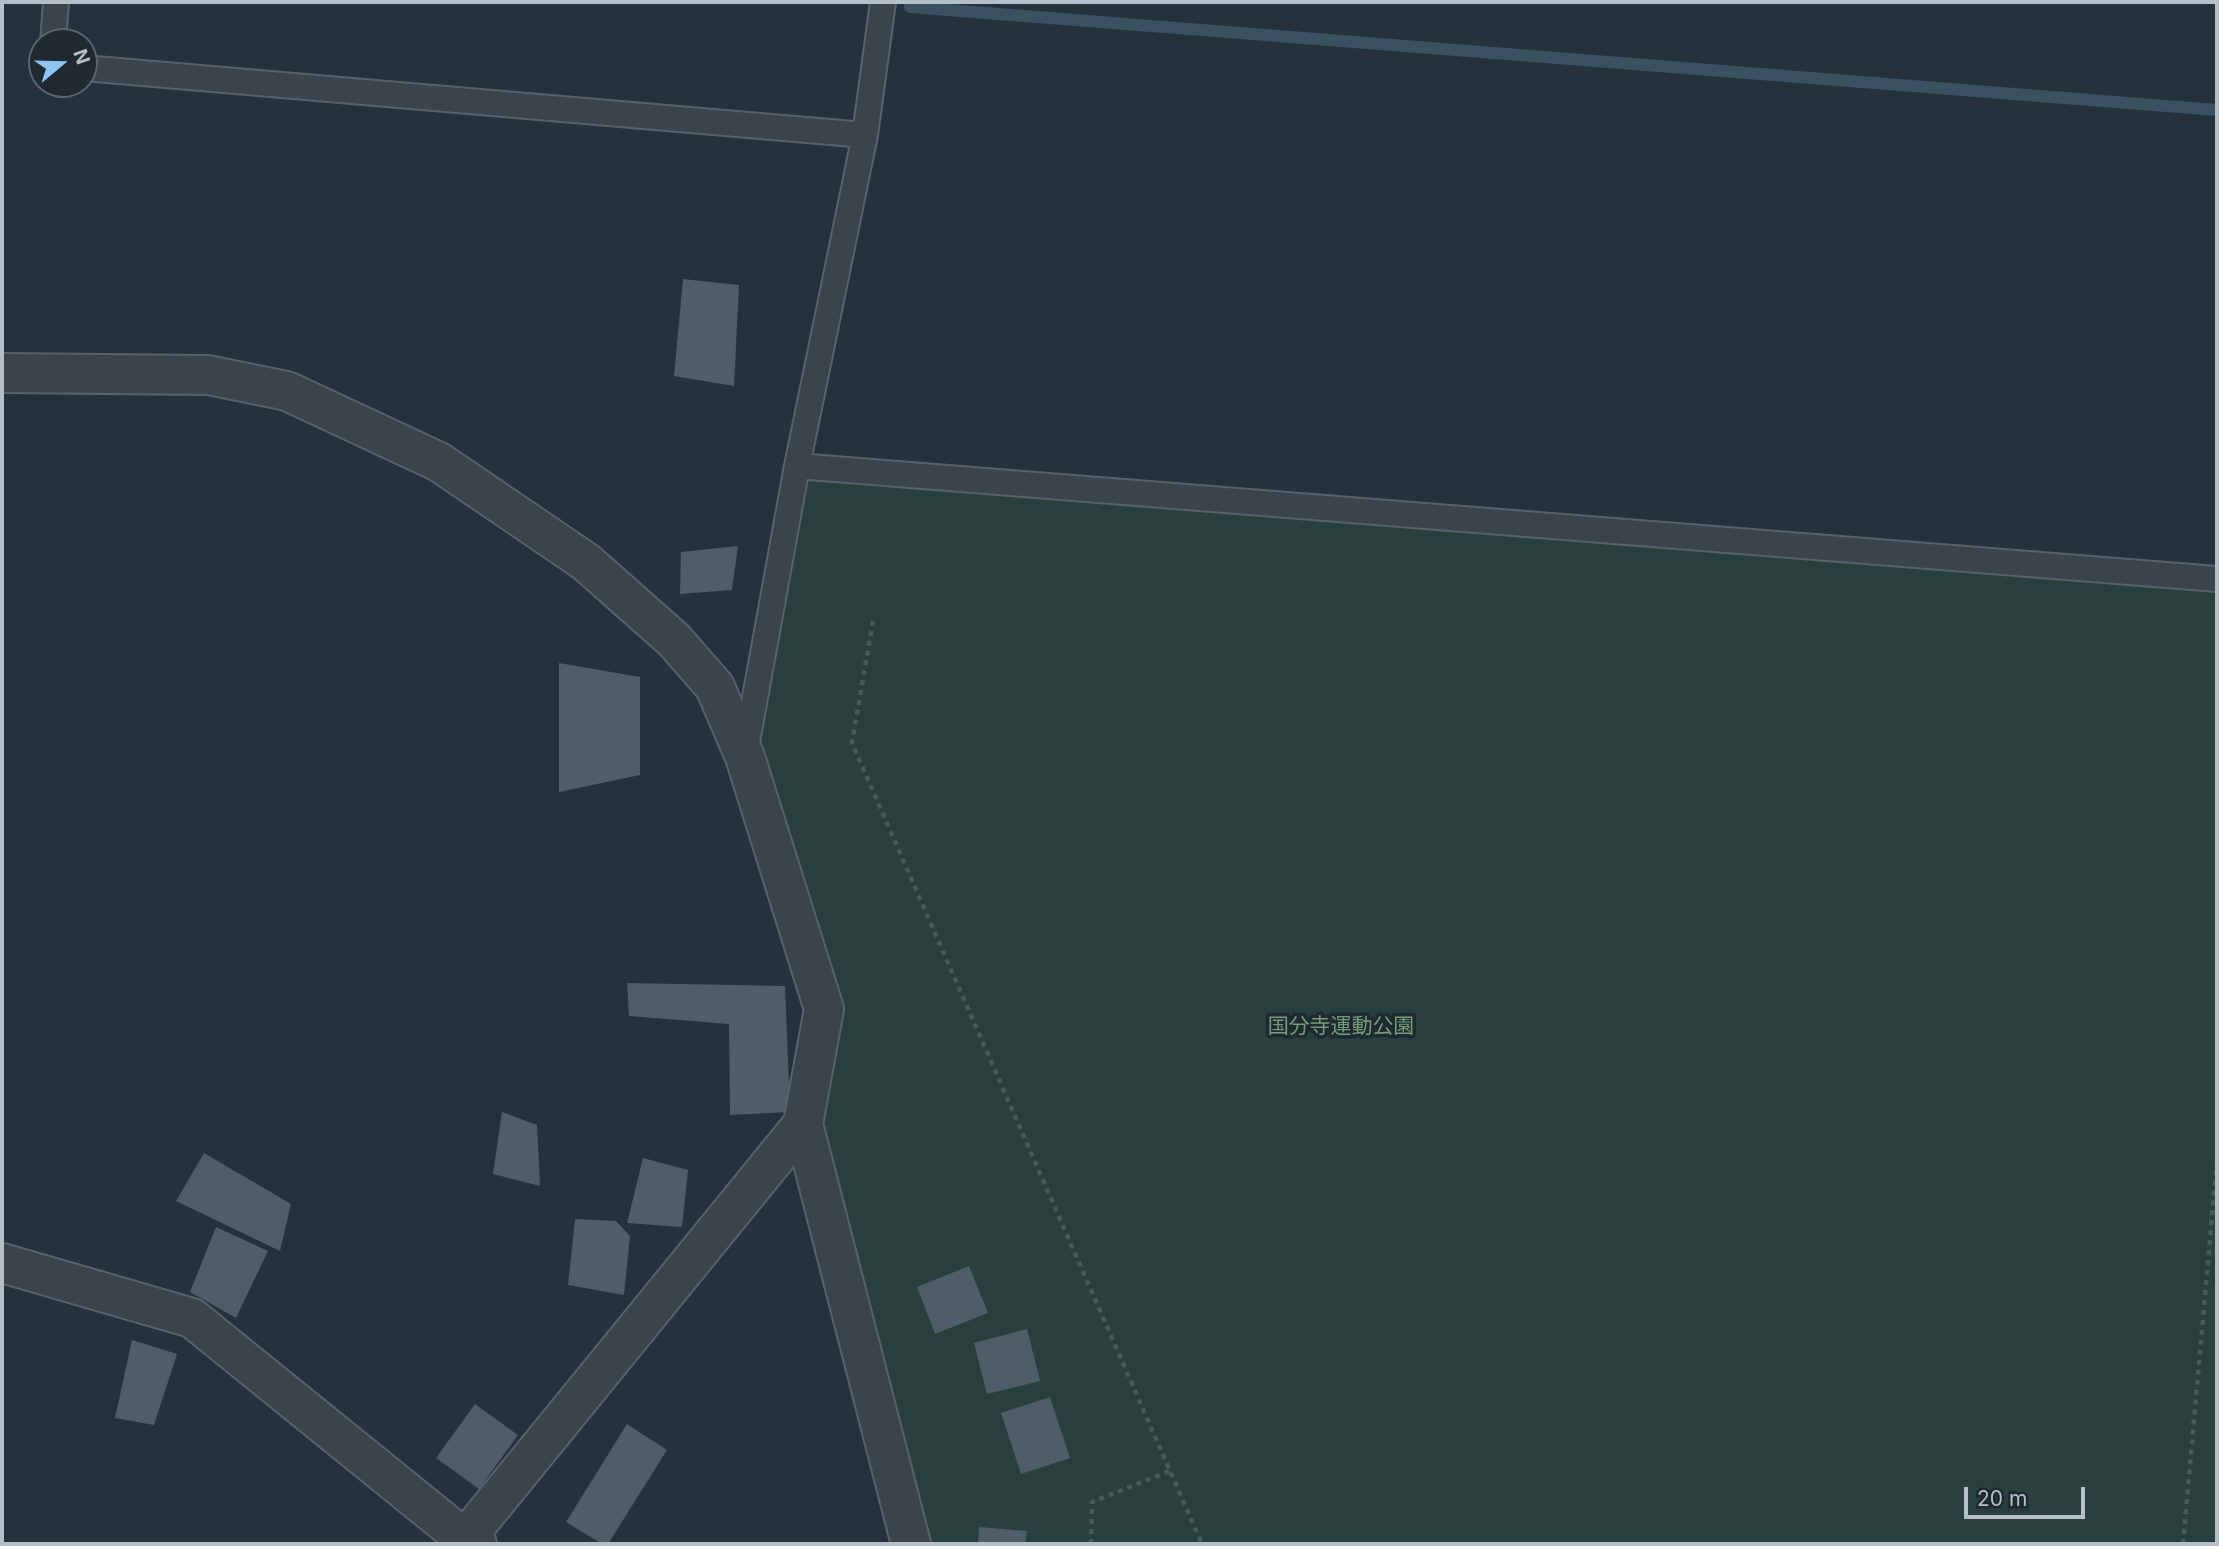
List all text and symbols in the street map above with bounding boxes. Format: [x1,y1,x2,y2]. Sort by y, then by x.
north arrow [28,28,98,98]
text: N [68,46,95,67]
park label: 国分寺運動公園 [1268,1014,1414,1040]
scale bar [1967,1472,2088,1516]
text: 20 m [1977,1486,2027,1511]

